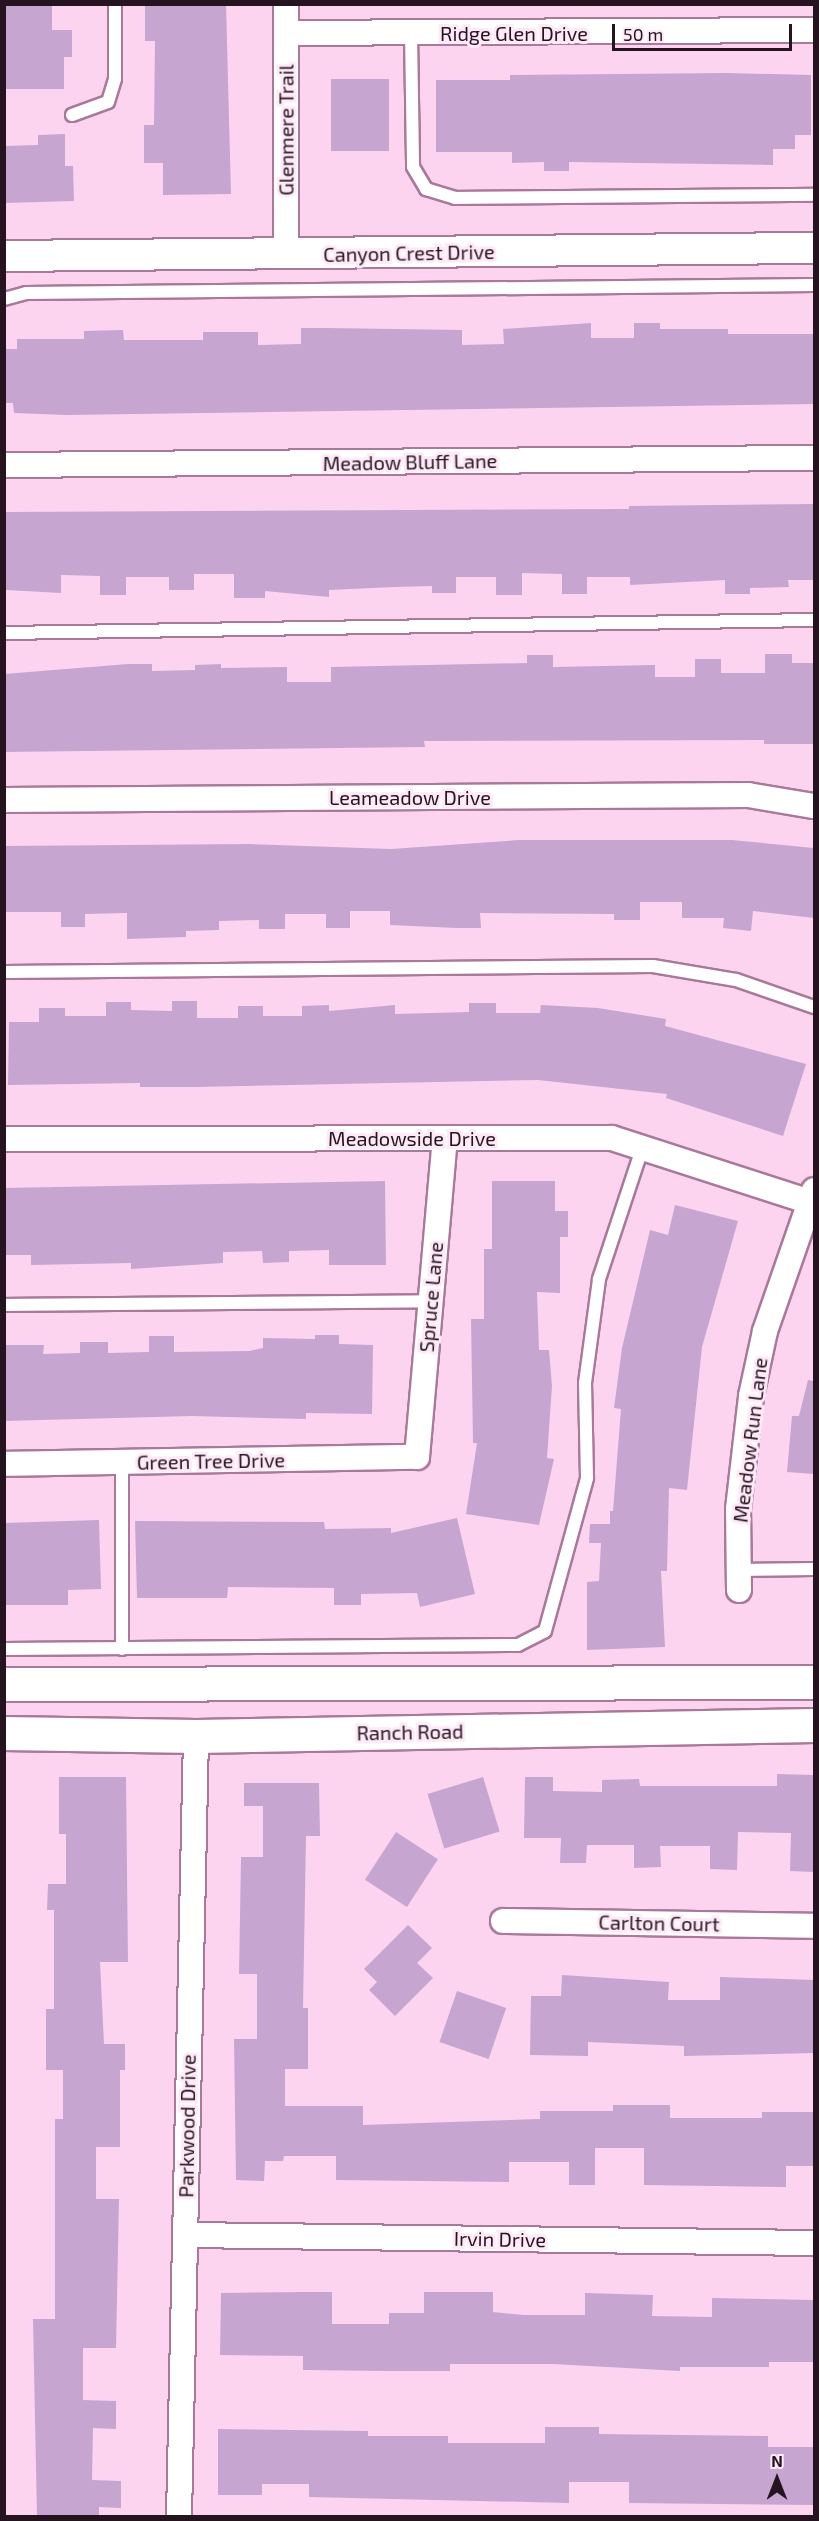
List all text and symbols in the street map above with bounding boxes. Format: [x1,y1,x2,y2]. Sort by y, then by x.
scale bar [615,12,795,50]
street label: Ridge Glen Drive [440,21,588,45]
text: 50 m [623,23,663,45]
street label: Glenmere Trail [274,64,298,196]
street label: Canyon Crest Drive [323,240,495,266]
street label: Meadow Bluff Lane [322,448,498,476]
street label: Leameadow Drive [329,785,491,809]
street label: Meadowside Drive [328,1126,496,1150]
street label: Spruce Lane [414,1241,448,1353]
street label: Meadow Run Lane [728,1356,772,1524]
street label: Green Tree Drive [136,1448,286,1474]
street label: Ranch Road [356,1719,464,1745]
street label: Carlton Court [598,1910,720,1936]
street label: Parkwood Drive [174,2054,200,2198]
street label: Irvin Drive [454,2226,546,2252]
north arrow [747,2449,807,2509]
text: N [771,2451,783,2470]

